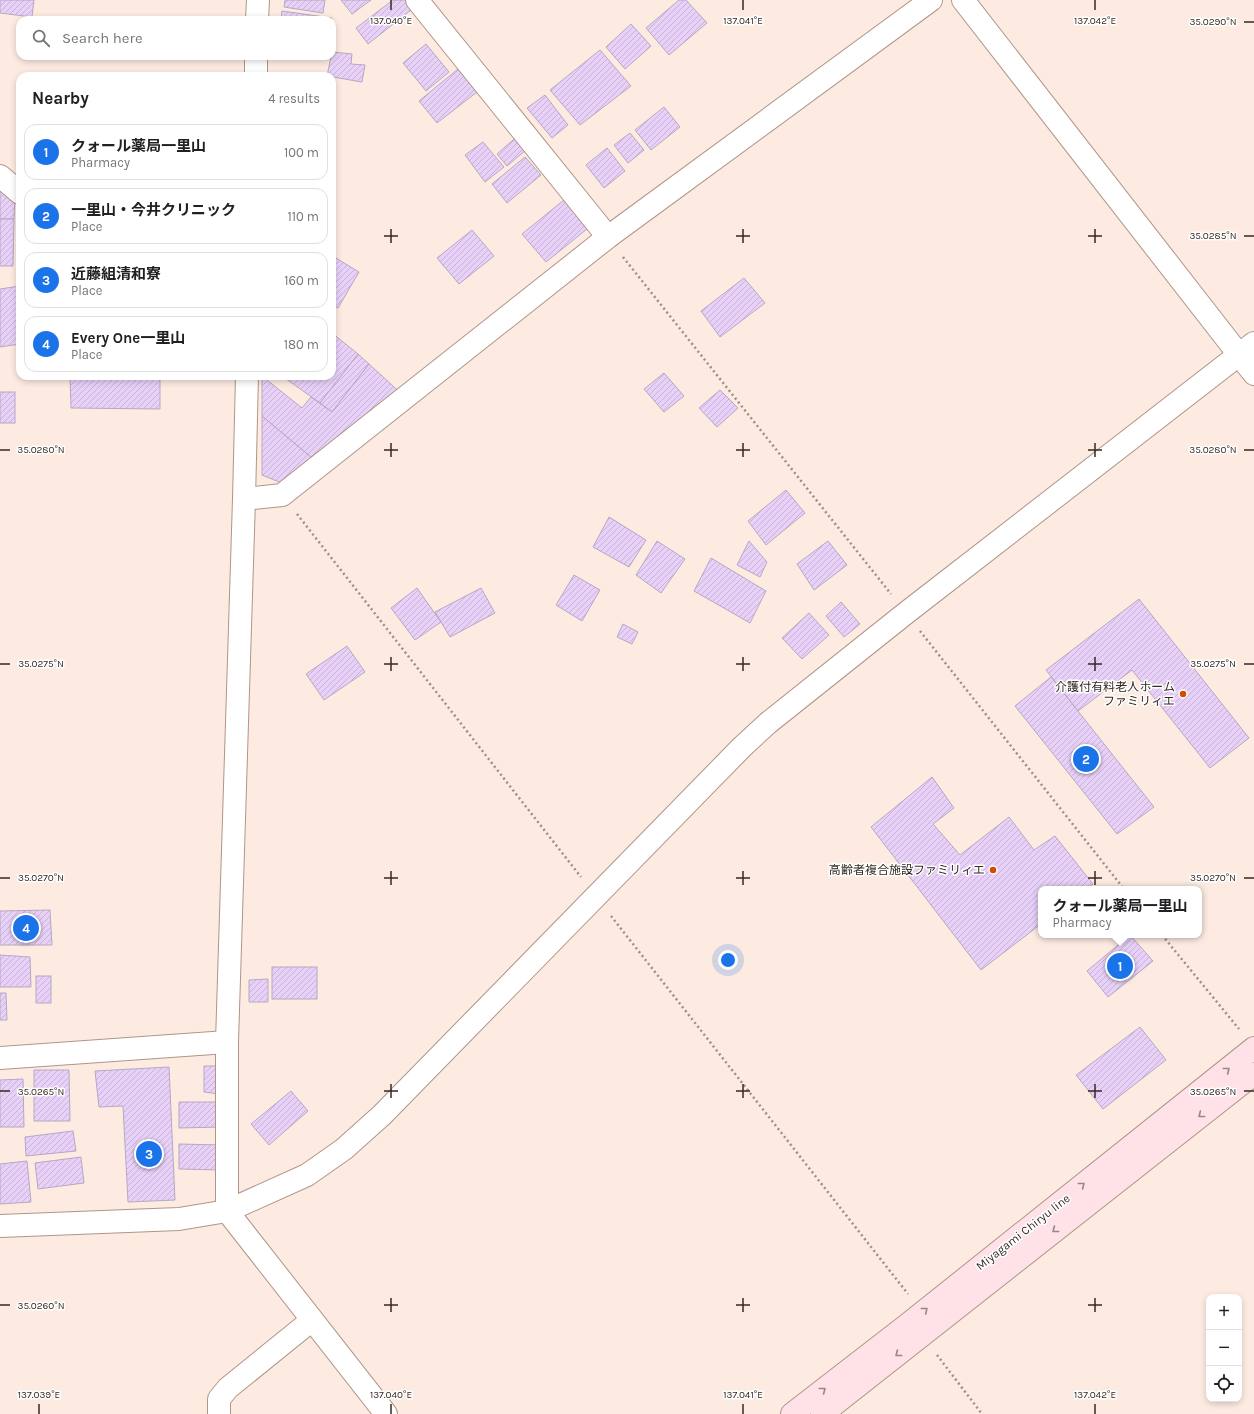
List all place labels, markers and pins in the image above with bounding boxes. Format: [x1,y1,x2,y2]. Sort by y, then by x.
place label: 介護付有料老人ホーム ファミリィエ [1055,680,1175,708]
marker: 介護付有料老人ホーム ファミリィエ [1178,689,1188,699]
pin: 2 [1073,744,1099,774]
place label: 高齢者複合施設ファミリィエ [829,863,985,877]
marker: 高齢者複合施設ファミリィエ [988,865,998,875]
pin: 4 [13,913,39,943]
pin: 1 [1107,951,1133,981]
pin: 3 [136,1139,162,1169]

